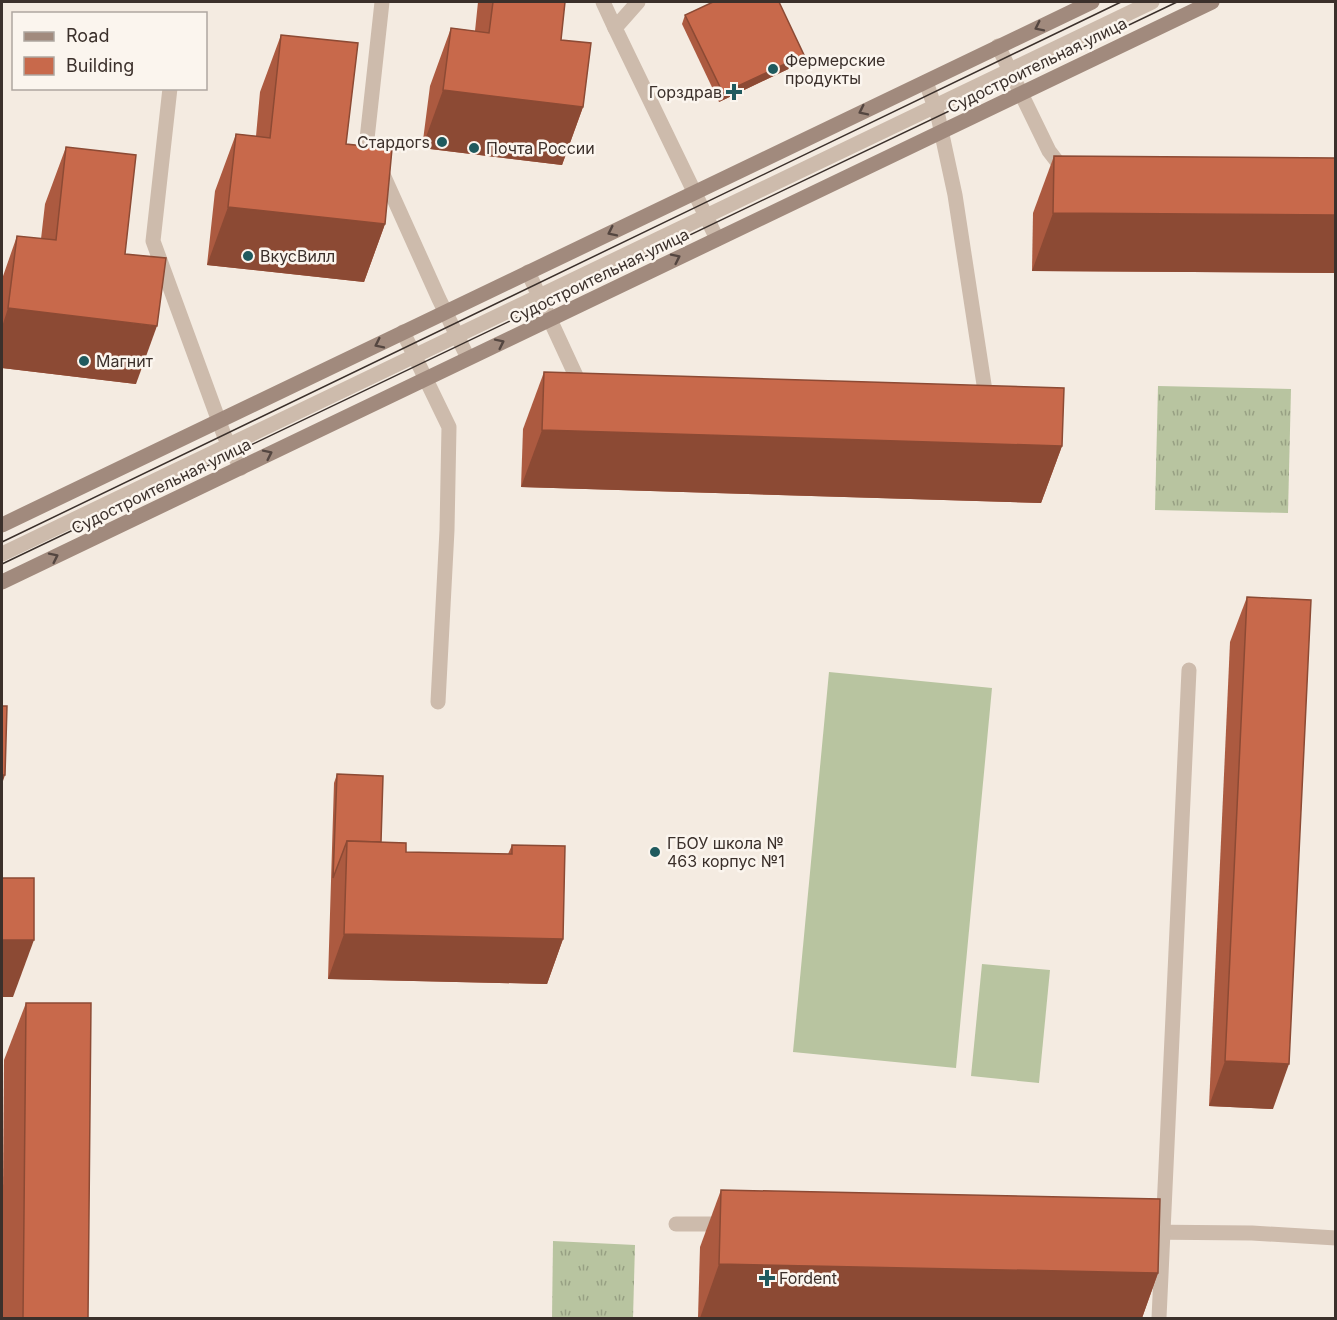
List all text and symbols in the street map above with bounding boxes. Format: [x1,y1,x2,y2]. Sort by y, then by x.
legend [12,12,207,90]
street label: Судостроительная улица [944,13,1130,117]
one-way arrow [1034,19,1045,31]
text: Road [66,25,109,46]
place label: Фермерские продукты [785,50,885,88]
text: Building [66,55,134,76]
marker: Фермерские продукты [766,62,780,76]
place label: Горздрав [649,82,722,102]
marker: Горздрав [727,85,741,99]
one-way arrow [859,104,870,116]
place label: Стардогs [357,132,430,152]
marker: Стардогs [435,135,449,149]
place label: Почта России [486,138,595,158]
marker: Почта России [467,141,481,155]
street label: Судостроительная улица [506,224,692,328]
one-way arrow [607,225,618,236]
place label: ВкусВилл [260,246,335,266]
marker: ВкусВилл [241,249,255,263]
one-way arrow [670,254,681,266]
one-way arrow [374,336,385,348]
one-way arrow [494,338,505,350]
place label: Магнит [96,351,154,371]
marker: Магнит [77,354,91,368]
street label: Судостроительная улица [68,434,254,538]
one-way arrow [261,450,272,462]
one-way arrow [48,553,59,565]
place label: ГБОУ школа № 463 корпус №1 [667,833,785,871]
marker: ГБОУ школа № 463 корпус №1 [648,845,662,859]
place label: Fordent [779,1268,837,1288]
marker: Fordent [760,1271,774,1285]

